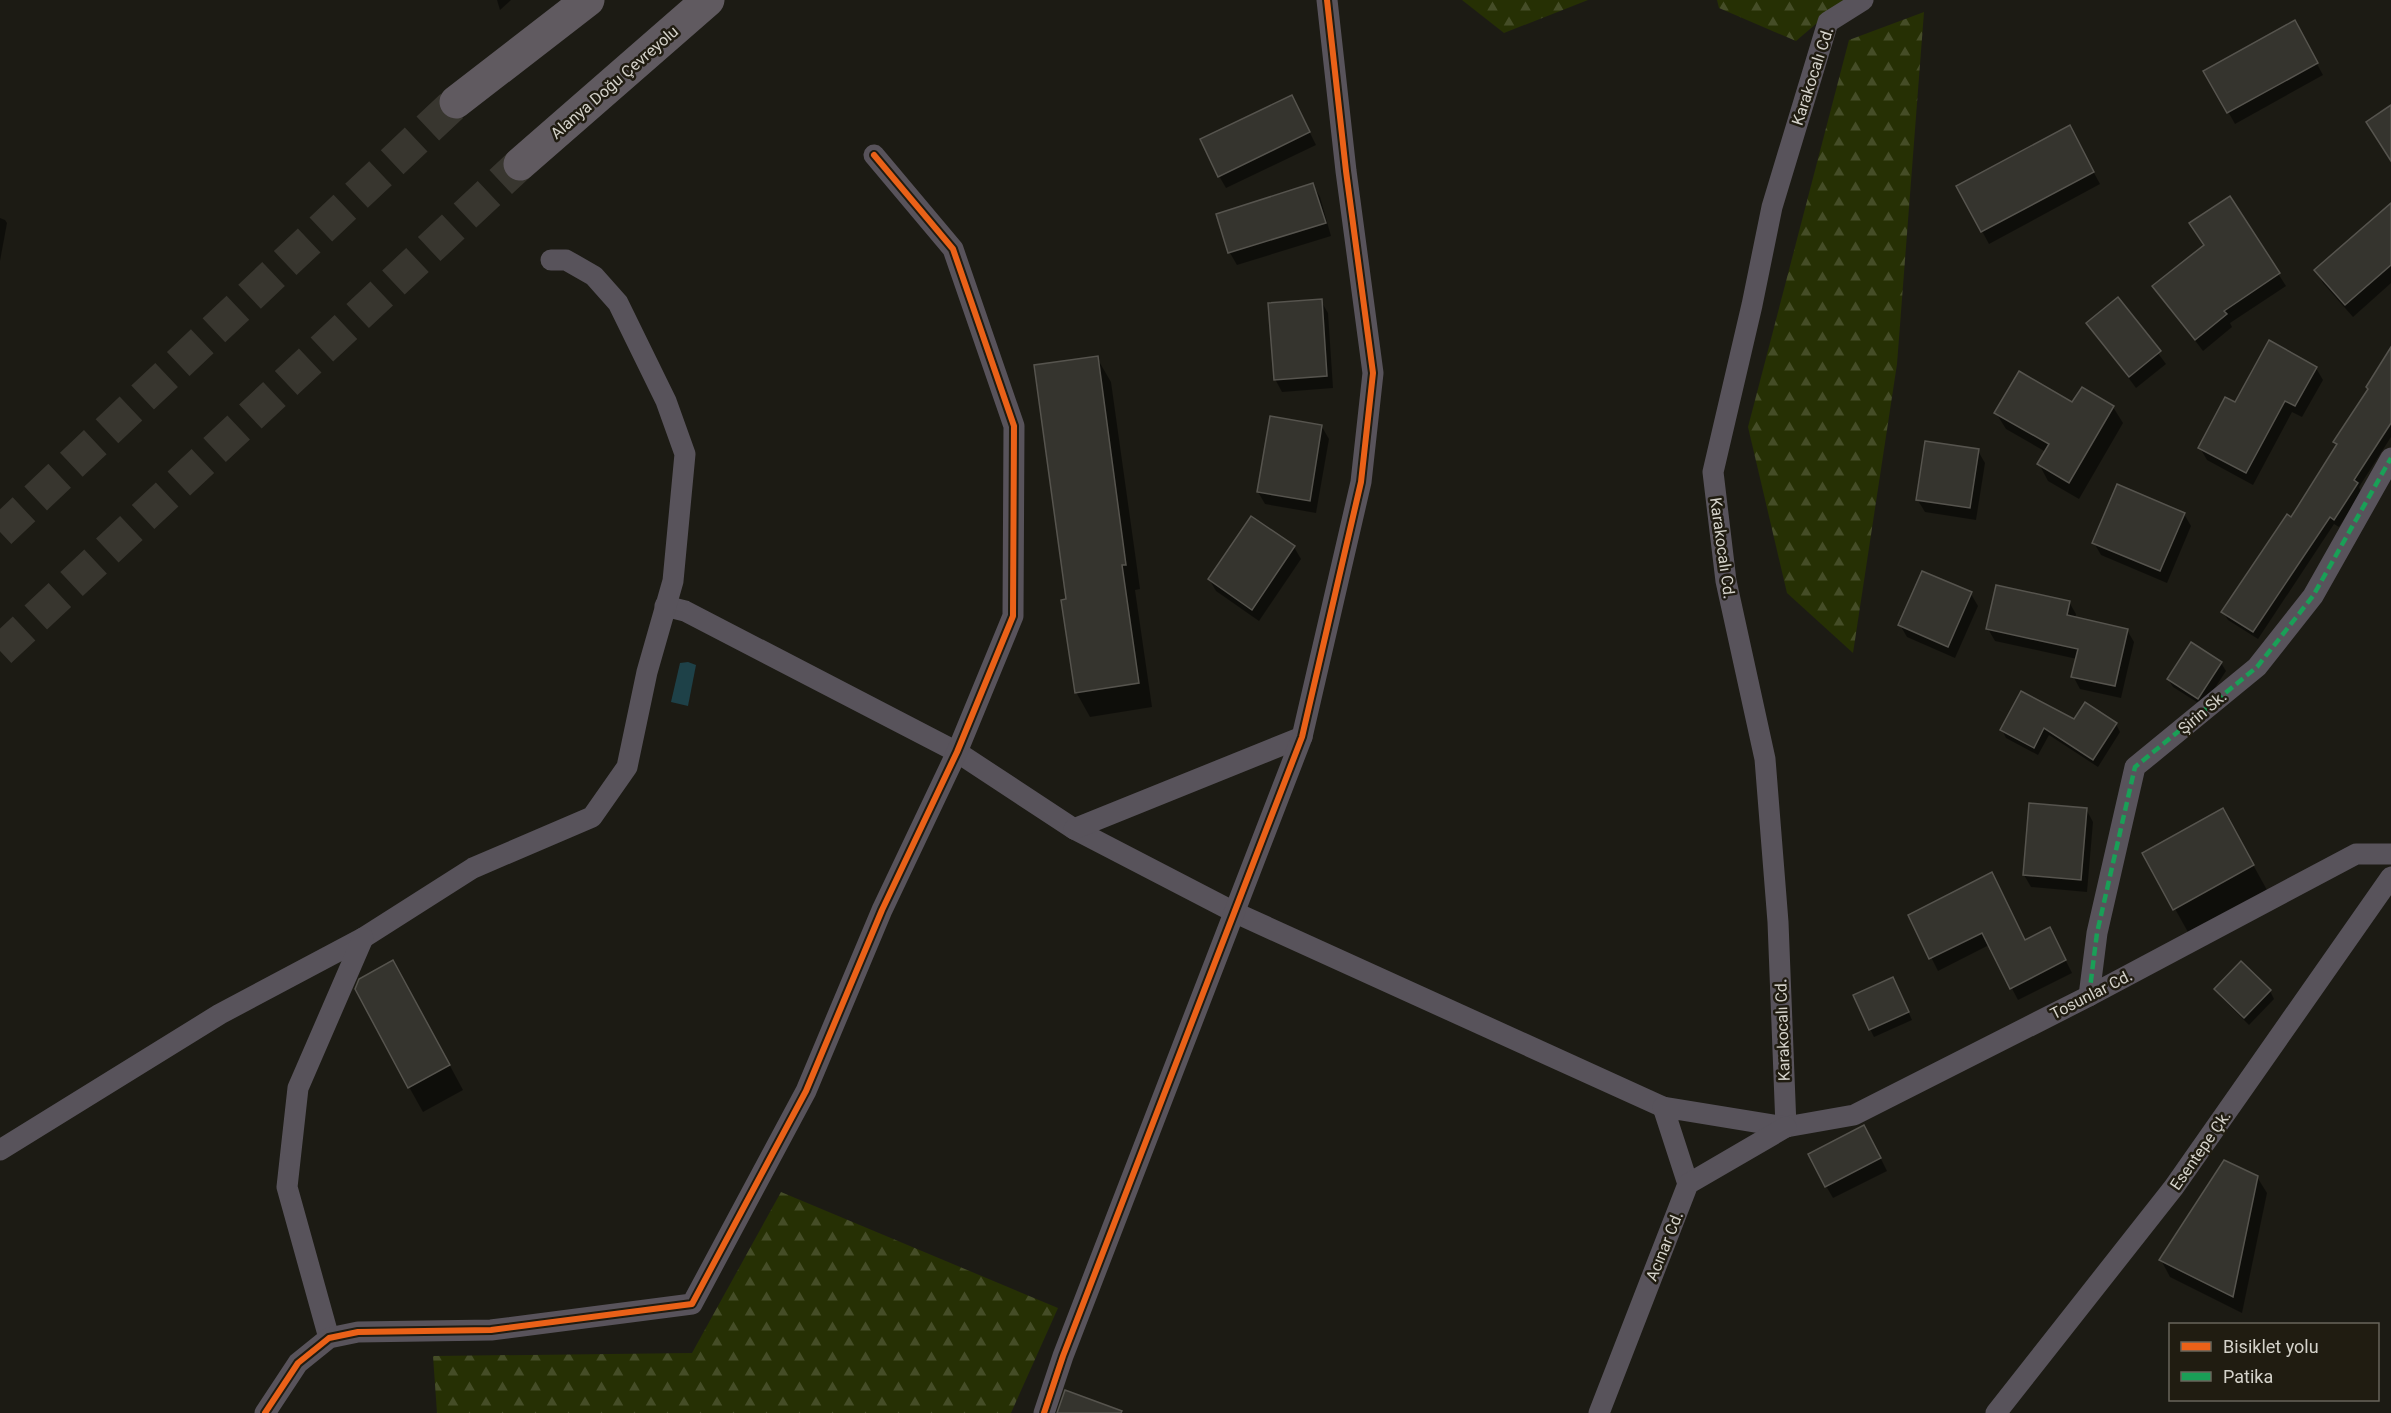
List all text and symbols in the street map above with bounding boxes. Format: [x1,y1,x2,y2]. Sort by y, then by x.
street label: Alanya Doğu Çevreyolu [547,22,682,143]
street label: Karakocalı Cd. [1788,25,1837,128]
street label: Karakocalı Cd. [1706,496,1739,600]
street label: Şirin Sk. [2174,687,2230,738]
street label: Tosunlar Cd. [2047,966,2135,1023]
street label: Karakocalı Cd. [1771,979,1794,1081]
street label: Esentepe Çk. [2166,1107,2235,1194]
street label: Acınar Cd. [1642,1209,1687,1284]
legend [2169,1323,2379,1401]
text: Bisiklet yolu [2223,1336,2319,1357]
text: Patika [2223,1366,2273,1387]

